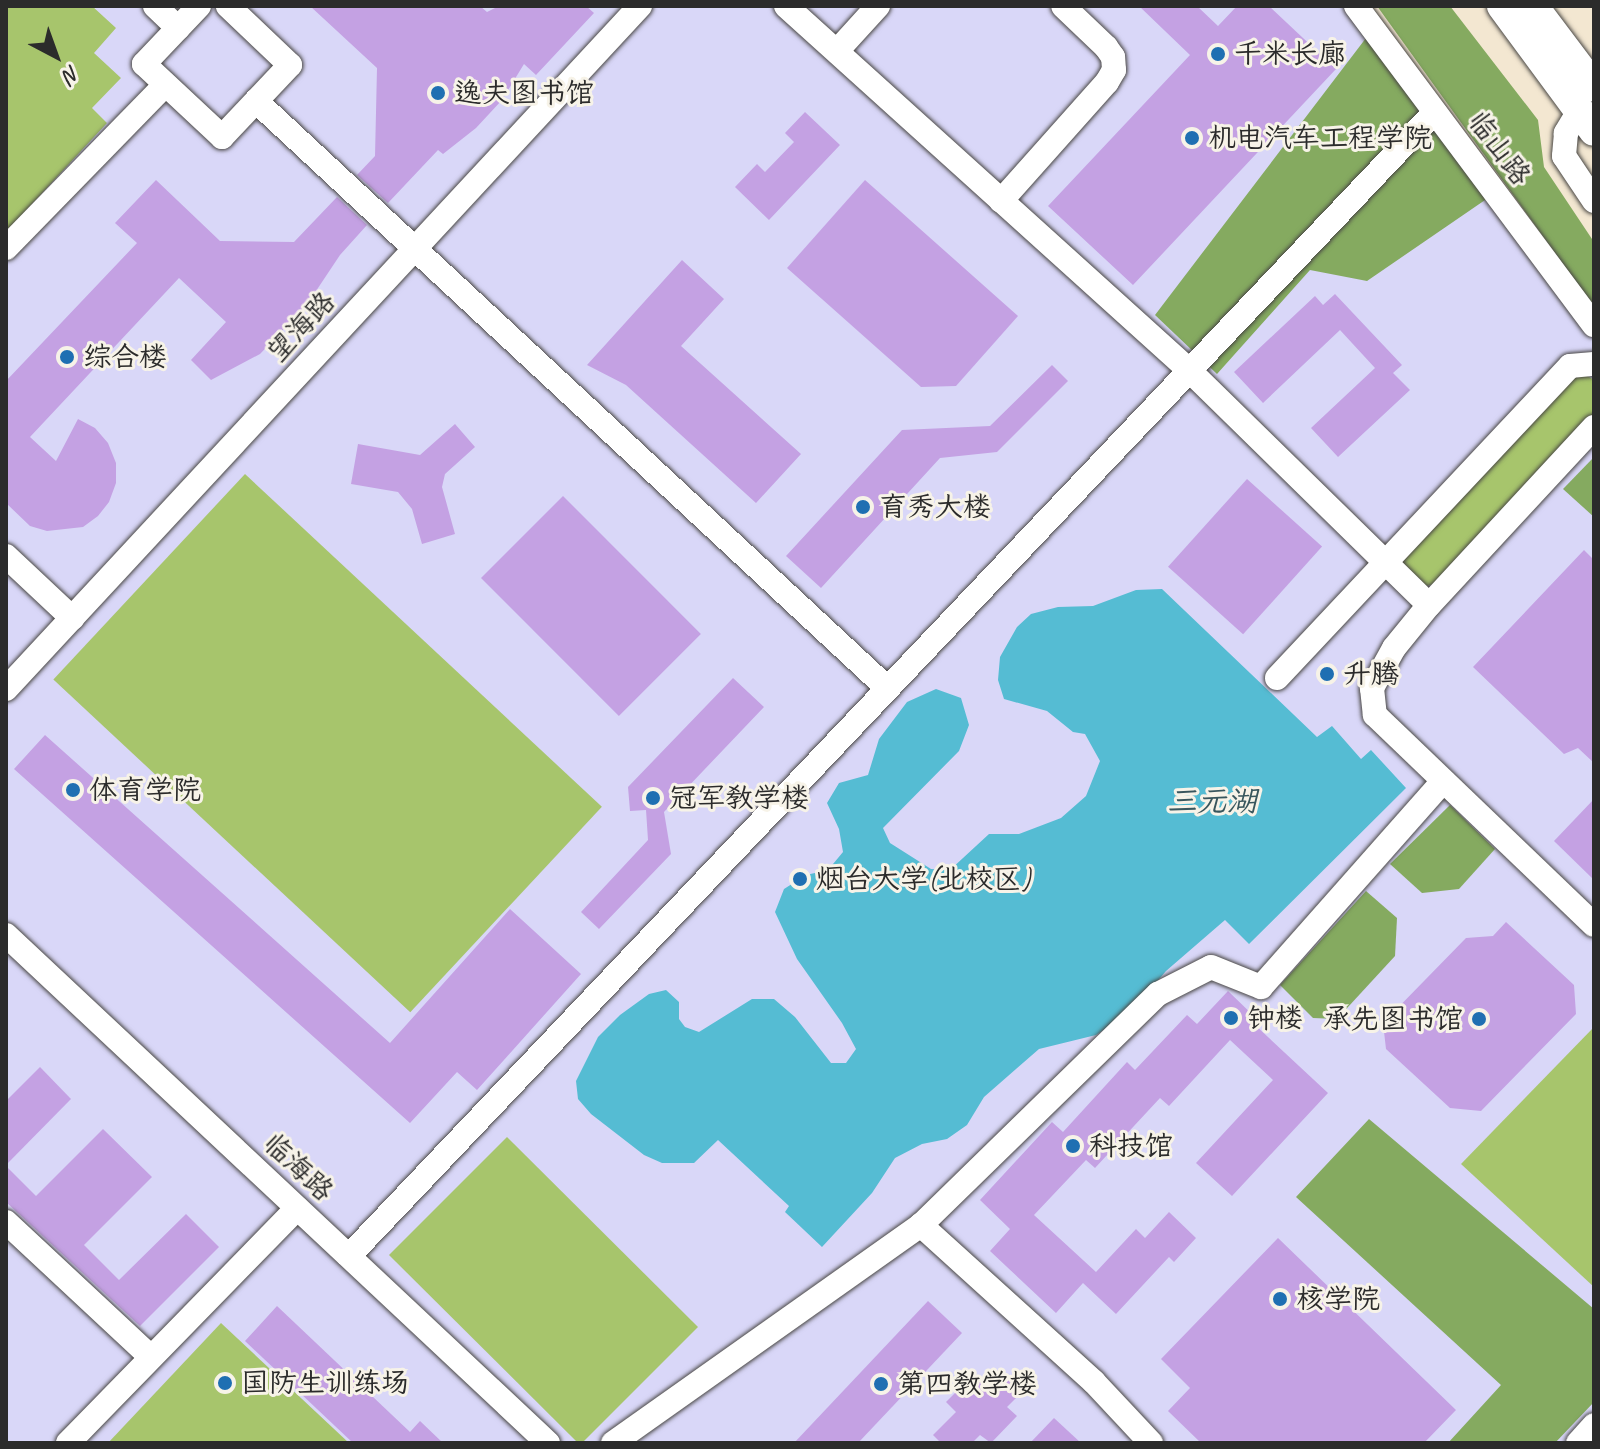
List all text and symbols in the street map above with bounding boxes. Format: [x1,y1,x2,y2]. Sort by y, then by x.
north arrow [16,16,96,96]
place label: 千米长廊 [1234,37,1346,71]
marker: 千米长廊 [1209,45,1227,63]
text: N [57,59,86,89]
place label: 逸夫图书馆 [454,76,594,110]
marker: 逸夫图书馆 [429,84,447,102]
street label: 临山路 [1460,104,1538,192]
place label: 机电汽车工程学院 [1208,121,1432,155]
marker: 机电汽车工程学院 [1183,129,1201,147]
street label: 望海路 [260,285,342,369]
place label: 综合楼 [83,340,167,374]
marker: 综合楼 [58,348,76,366]
place label: 育秀大楼 [879,490,991,524]
marker: 育秀大楼 [854,498,872,516]
place label: 升腾 [1343,657,1399,691]
marker: 升腾 [1318,665,1336,683]
place label: 体育学院 [89,773,201,807]
marker: 体育学院 [64,781,82,799]
place label: 冠军教学楼 [669,781,809,815]
water label: 三元湖 [1167,783,1257,819]
marker: 冠军教学楼 [644,789,662,807]
place label: 烟台大学(北校区) [816,862,1030,896]
marker: 烟台大学(北校区) [791,870,809,888]
place label: 钟楼 [1247,1001,1303,1035]
place label: 承先图书馆 [1323,1002,1463,1036]
marker: 钟楼 [1222,1009,1240,1027]
marker: 承先图书馆 [1470,1010,1488,1028]
street label: 临海路 [256,1126,340,1208]
place label: 科技馆 [1089,1129,1173,1163]
marker: 科技馆 [1064,1137,1082,1155]
place label: 核学院 [1296,1282,1380,1316]
marker: 核学院 [1271,1290,1289,1308]
place label: 国防生训练场 [241,1366,409,1400]
place label: 第四教学楼 [897,1367,1037,1401]
marker: 国防生训练场 [216,1374,234,1392]
marker: 第四教学楼 [872,1375,890,1393]

